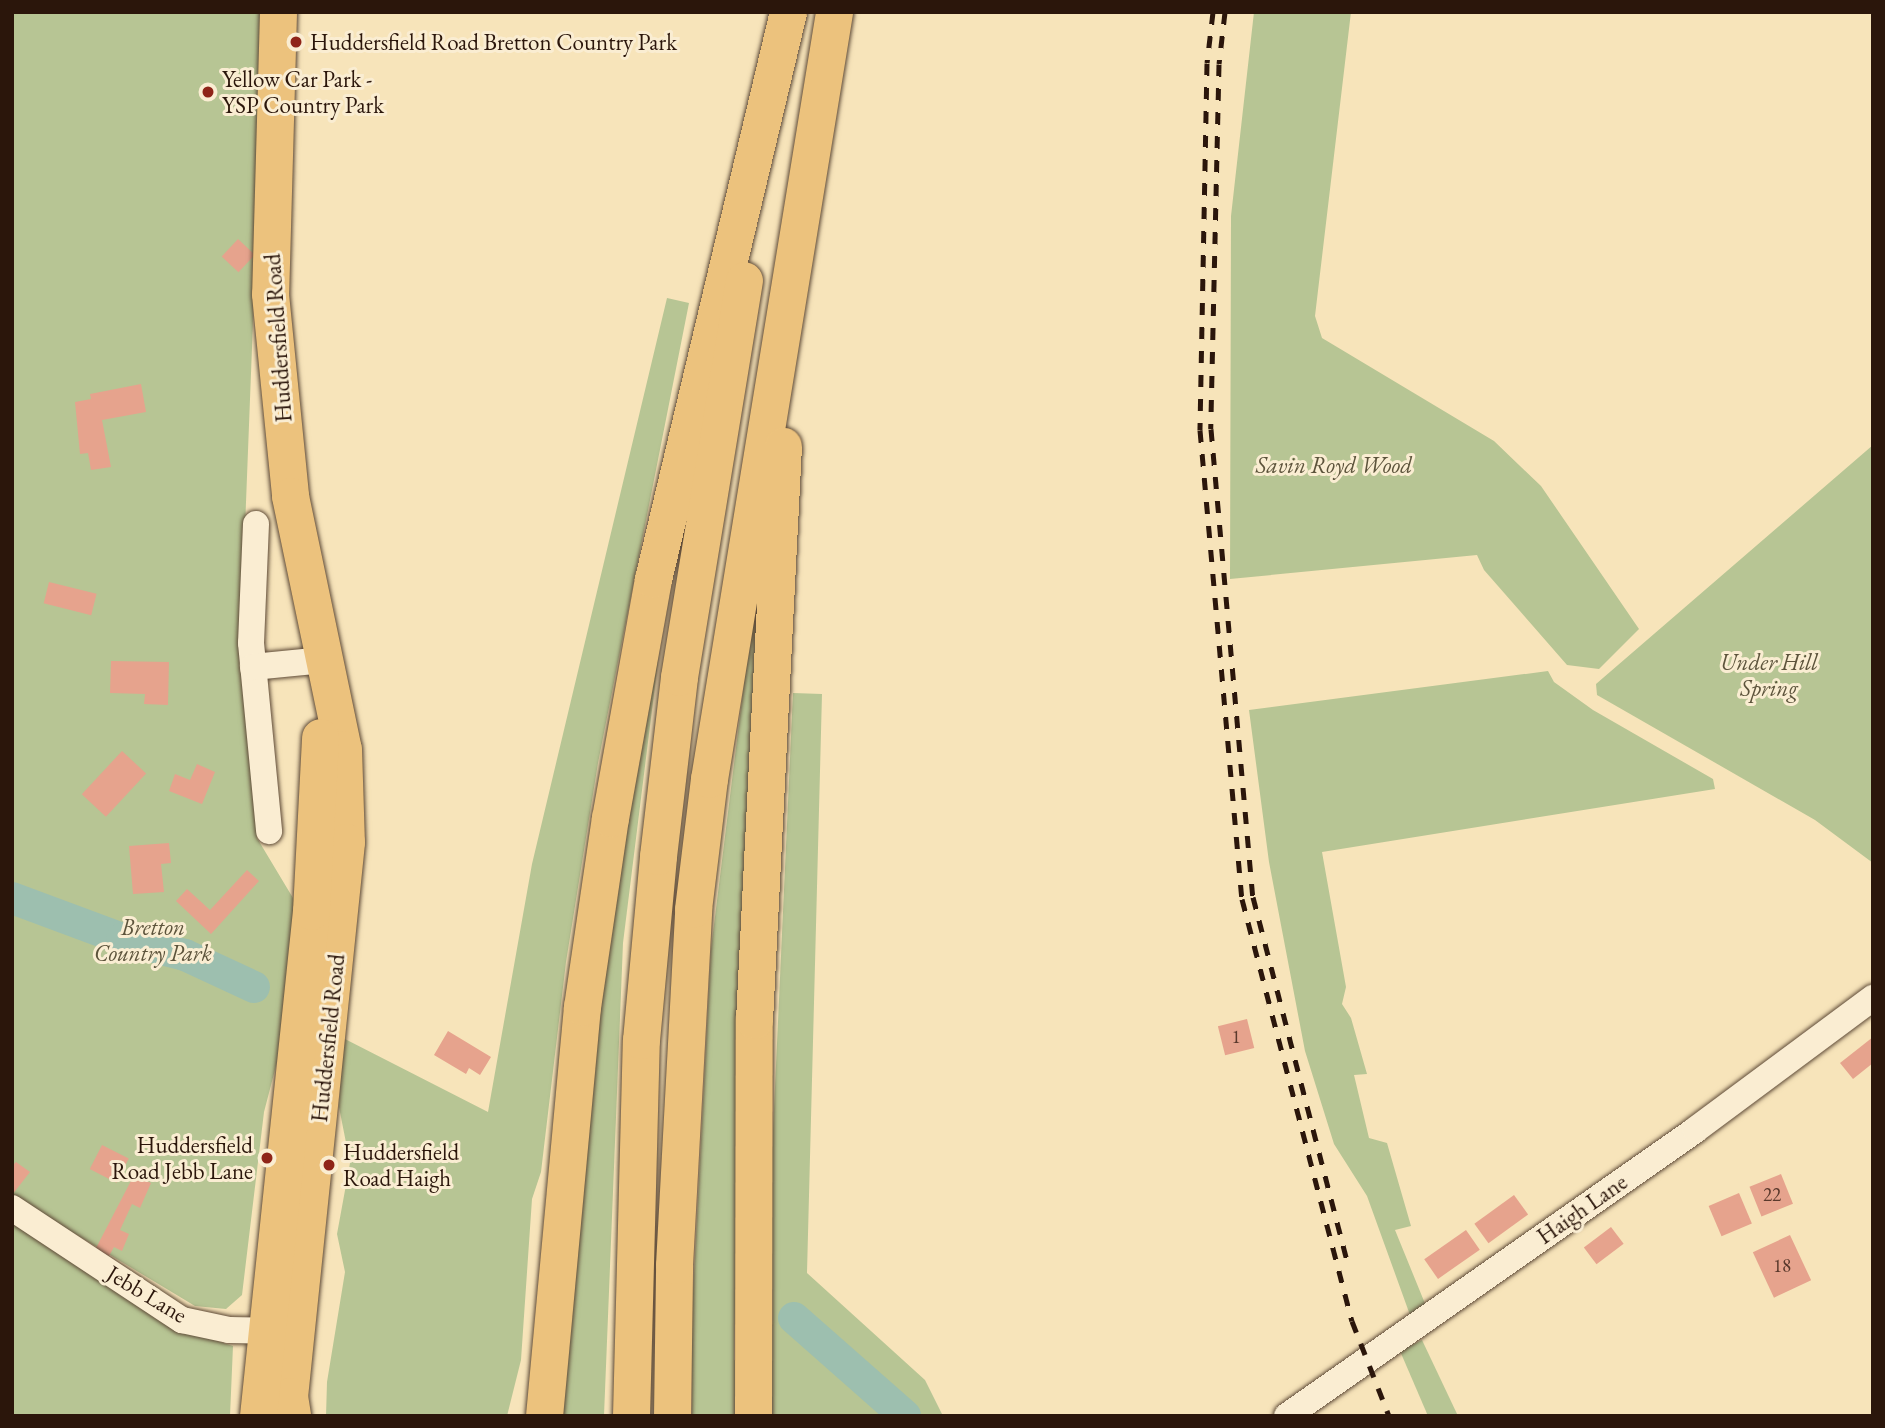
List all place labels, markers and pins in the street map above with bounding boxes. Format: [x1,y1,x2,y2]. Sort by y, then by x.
place label: Huddersfield Road Bretton Country Park [310,28,677,56]
marker: Huddersfield Road Bretton Country Park [288,34,304,50]
place label: Yellow Car Park - YSP Country Park [222,65,384,119]
marker: Yellow Car Park - YSP Country Park [200,84,216,100]
place label: Huddersfield Road Jebb Lane [111,1131,253,1185]
place label: Huddersfield Road Haigh [343,1138,459,1192]
marker: Huddersfield Road Jebb Lane [259,1150,275,1166]
marker: Huddersfield Road Haigh [321,1157,337,1173]

